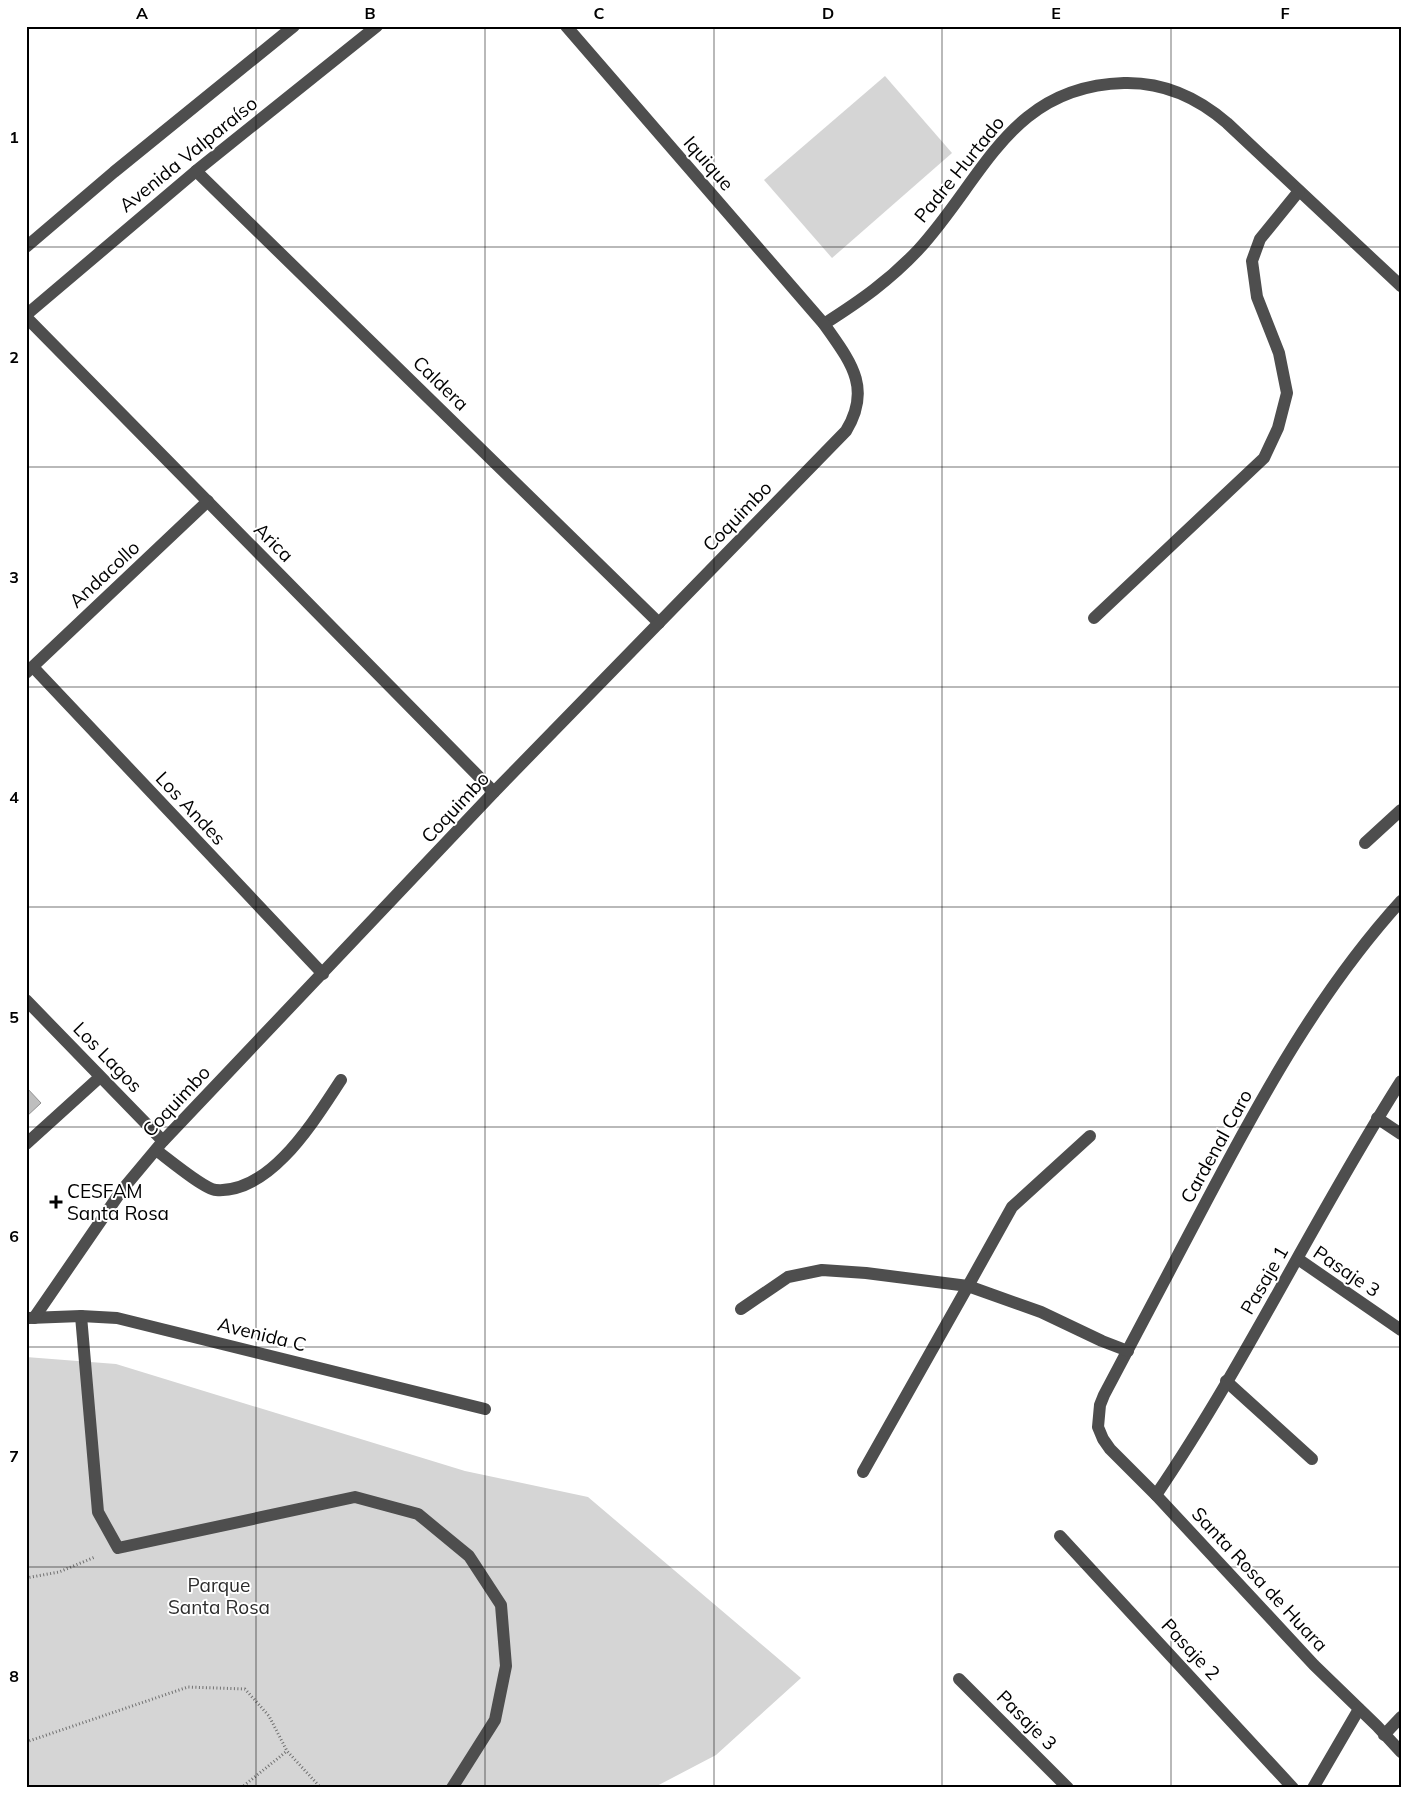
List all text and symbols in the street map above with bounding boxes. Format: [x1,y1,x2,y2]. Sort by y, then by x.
text: A [136,3,148,23]
text: B [364,3,376,23]
text: C [594,3,605,23]
text: D [822,3,834,23]
text: E [1051,3,1061,23]
text: F [1280,3,1290,23]
street label: Avenida Valparaíso [114,91,262,217]
street label: Padre Hurtado [909,111,1009,227]
text: 1 [9,127,19,147]
street label: Iquique [679,131,739,195]
text: 2 [9,347,19,367]
street label: Caldera [408,351,474,415]
street label: Coquimbo [697,476,777,556]
street label: Arica [249,517,299,567]
street label: Andacollo [64,535,144,613]
text: 3 [9,567,19,587]
street label: Los Andes [151,766,231,850]
street label: Coquimbo [416,766,494,848]
text: 4 [9,787,19,807]
text: 5 [9,1007,19,1027]
street label: Los Lagos [68,1017,148,1097]
street label: Coquimbo [137,1060,215,1142]
street label: Cardenal Caro [1175,1085,1257,1207]
place label: CESFAM Santa Rosa [67,1179,169,1225]
marker: CESFAM Santa Rosa [49,1195,63,1209]
text: 6 [9,1226,19,1246]
street label: Pasaje 3 [1309,1240,1385,1302]
street label: Pasaje 1 [1235,1241,1293,1319]
street label: Avenida C [215,1311,309,1357]
text: 7 [9,1446,19,1466]
street label: Santa Rosa de Huara [1187,1502,1333,1656]
park label: Parque Santa Rosa [168,1573,270,1619]
street label: Pasaje 2 [1157,1613,1225,1685]
text: 8 [9,1666,19,1686]
street label: Pasaje 3 [992,1685,1062,1755]

